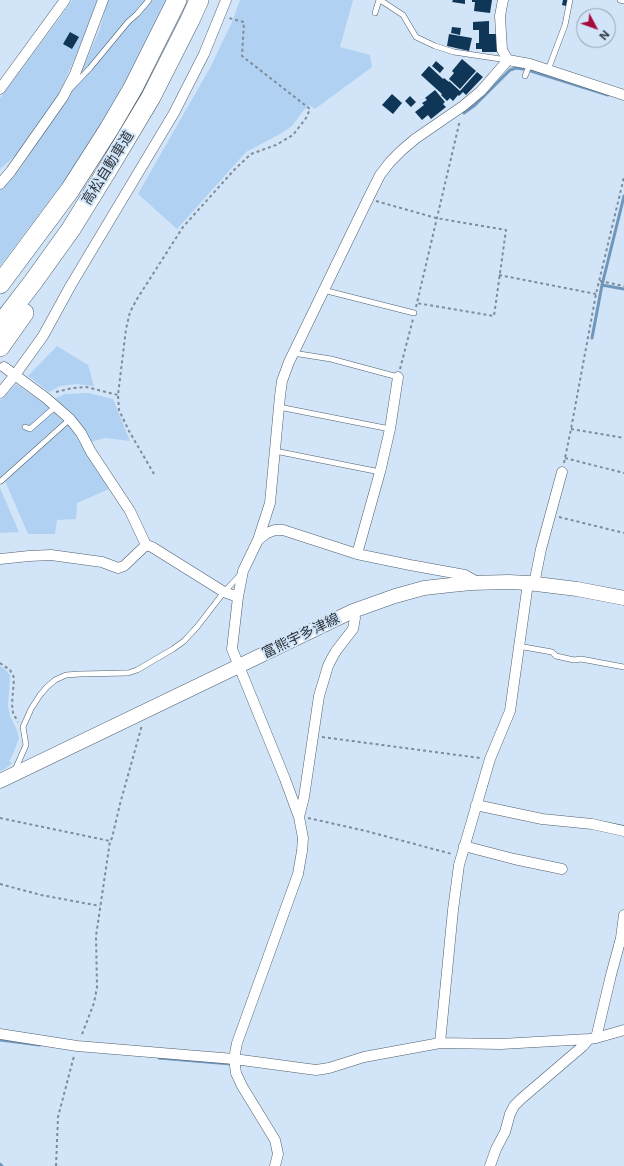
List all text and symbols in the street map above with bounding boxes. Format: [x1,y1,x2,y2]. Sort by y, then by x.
north arrow [576,8,616,48]
text: N [596,27,612,43]
street label: 高松自動車道 [79,128,137,208]
street label: 富熊宇多津線 [260,610,342,662]

